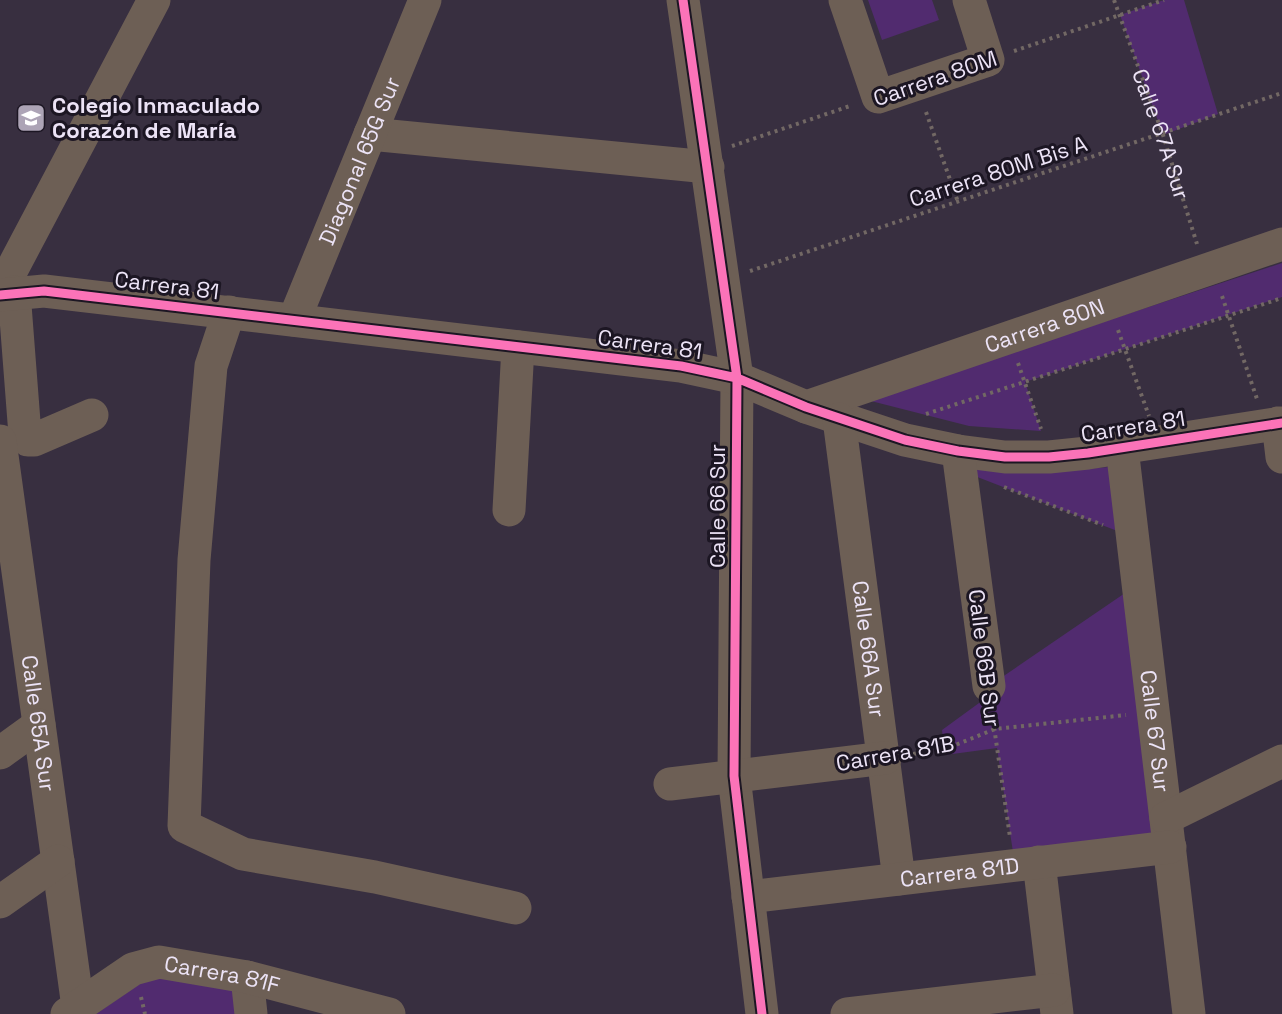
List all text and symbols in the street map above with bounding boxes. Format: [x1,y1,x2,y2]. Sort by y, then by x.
street label: Carrera 80M [869,44,1001,112]
street label: Calle 67A Sur [1126,65,1196,203]
street label: Diagonal 65G Sur [312,73,406,249]
place label: Colegio Inmaculado Corazón de María [52,91,260,144]
school or university icon: Colegio Inmaculado Corazón de María [15,102,47,134]
street label: Carrera 80M Bis A [905,129,1091,213]
street label: Carrera 81 [113,265,221,305]
street label: Carrera 80N [981,292,1108,359]
street label: Carrera 81 [596,323,704,365]
street label: Carrera 81 [1079,404,1187,448]
street label: Calle 66 Sur [703,444,731,568]
street label: Calle 66A Sur [846,579,892,719]
street label: Calle 66B Sur [963,588,1007,728]
street label: Calle 65A Sur [16,653,62,793]
street label: Calle 67 Sur [1134,668,1177,794]
street label: Carrera 81B [834,729,956,777]
street label: Carrera 81D [898,851,1021,893]
street label: Carrera 81F [162,949,283,999]

